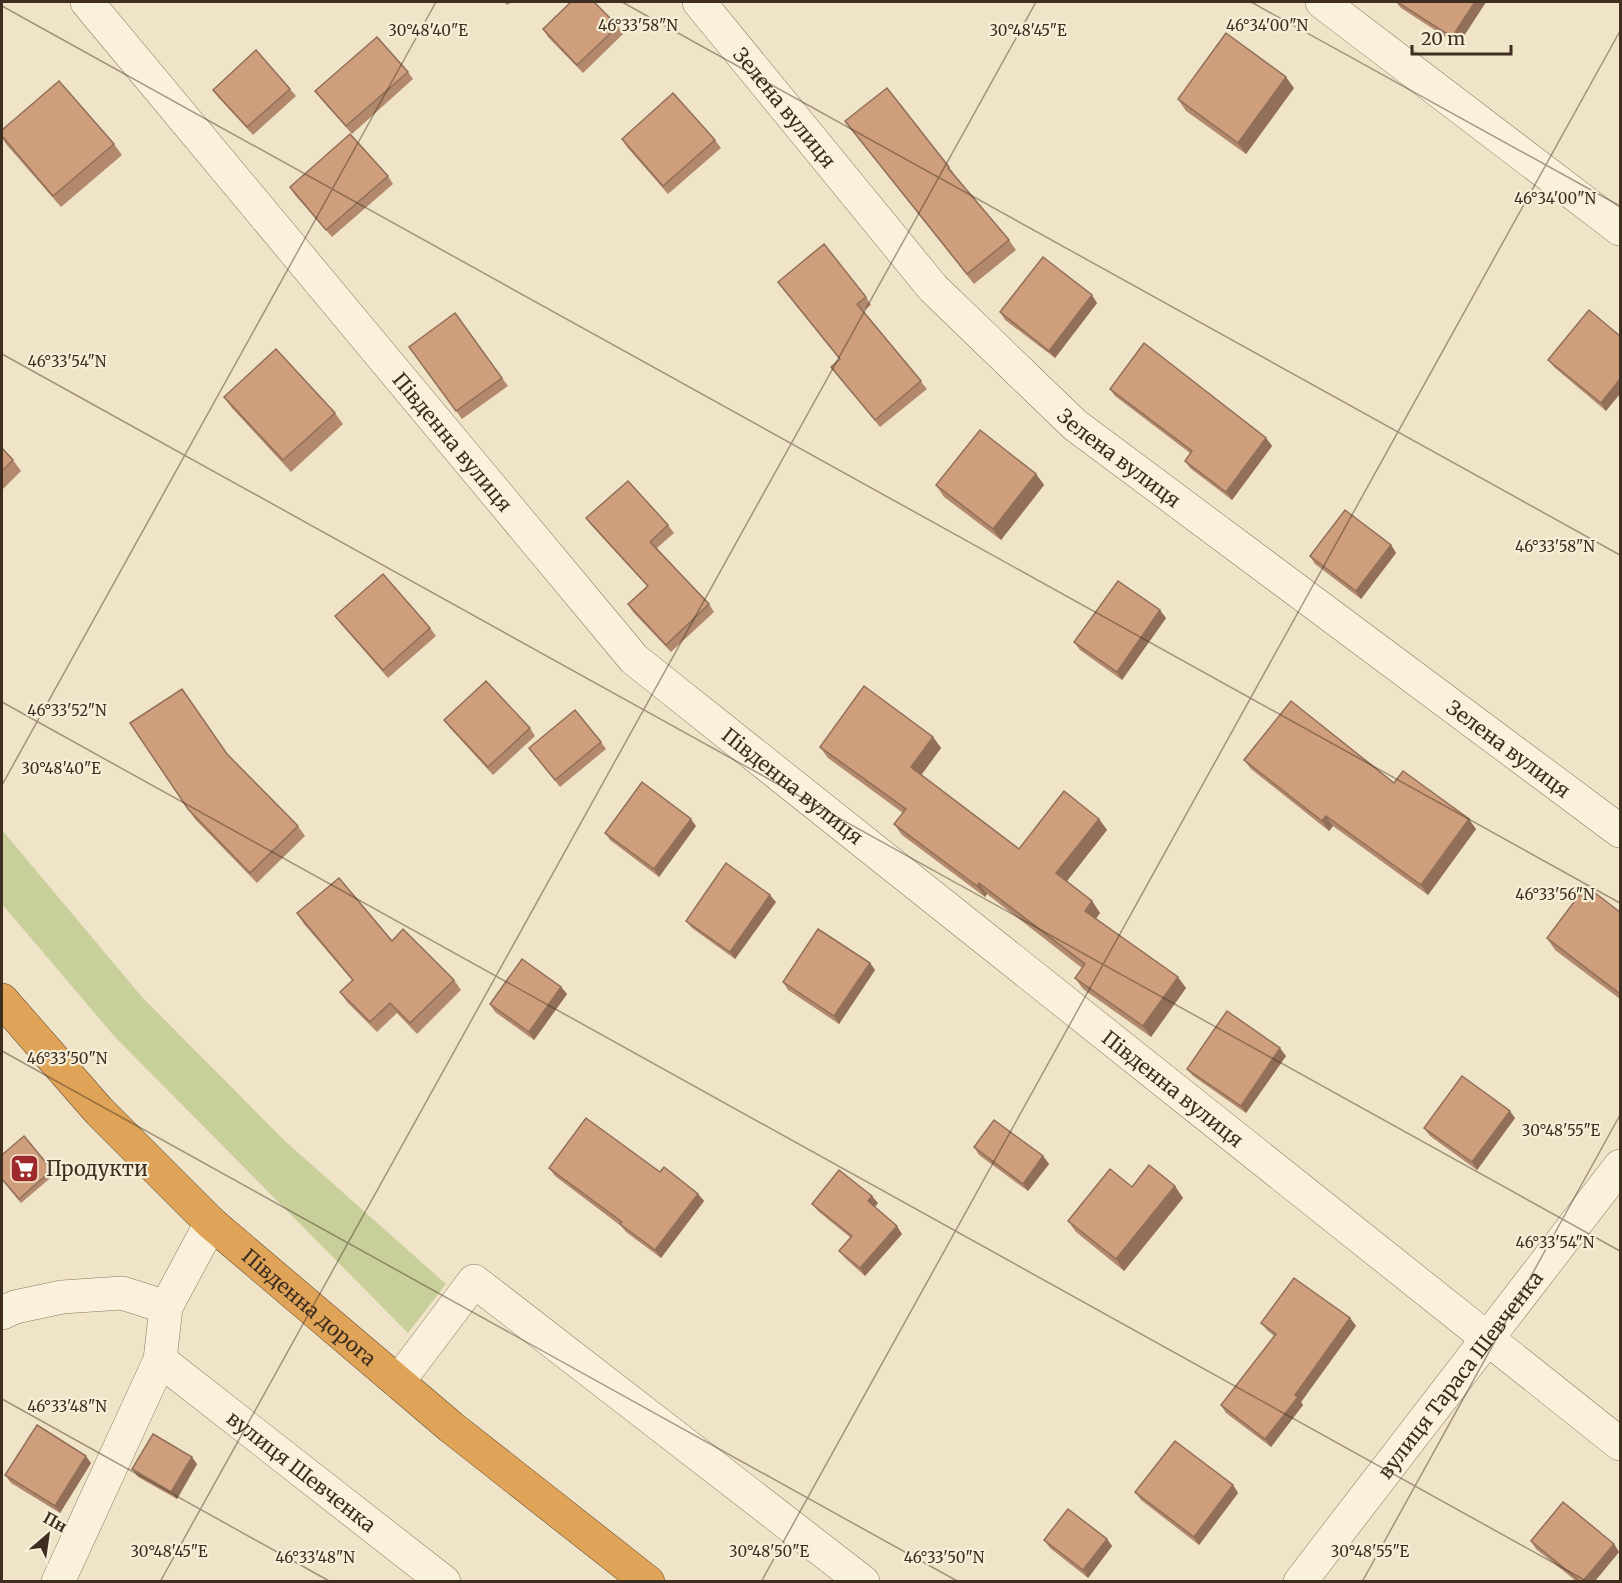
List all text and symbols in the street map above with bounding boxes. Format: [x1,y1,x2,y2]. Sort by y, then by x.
text: 46°33'58"N [598,16,678,35]
text: 46°34'00"N [1226,16,1308,35]
scale bar [1412,18,1511,56]
text: 30°48'40"E [388,21,468,40]
text: 30°48'45"E [989,21,1067,40]
text: 20 m [1421,27,1465,50]
street label: Зелена вулиця [729,42,842,173]
text: 46°34'00"N [1514,189,1596,208]
text: 46°33'54"N [28,352,107,371]
street label: Південна вулиця [388,367,518,516]
street label: Зелена вулиця [1053,403,1186,512]
text: 46°33'58"N [1515,537,1595,556]
street label: Зелена вулиця [1442,694,1576,803]
text: 46°33'52"N [27,701,107,720]
street label: Південна вулиця [717,722,869,849]
text: 30°48'40"E [21,759,101,778]
text: 46°33'56"N [1515,885,1595,904]
street label: Південна вулиця [1097,1024,1249,1152]
text: 46°33'50"N [27,1049,108,1068]
text: 30°48'55"E [1522,1121,1601,1140]
supermarket icon: Продукти [9,1152,41,1184]
place label: Продукти [46,1156,148,1181]
text: 46°33'54"N [1516,1233,1595,1252]
street label: Південна дорога [237,1243,382,1371]
street label: вулиця Тараса Шевченка [1372,1265,1548,1483]
text: 46°33'48"N [27,1397,107,1416]
street label: вулиця Шевченка [222,1405,382,1537]
north arrow [18,1505,78,1565]
text: Пн [40,1507,71,1536]
text: 30°48'45"E [130,1542,208,1561]
text: 30°48'50"E [729,1542,810,1561]
text: 30°48'55"E [1331,1542,1410,1561]
text: 46°33'48"N [275,1548,355,1567]
text: 46°33'50"N [904,1548,985,1567]

